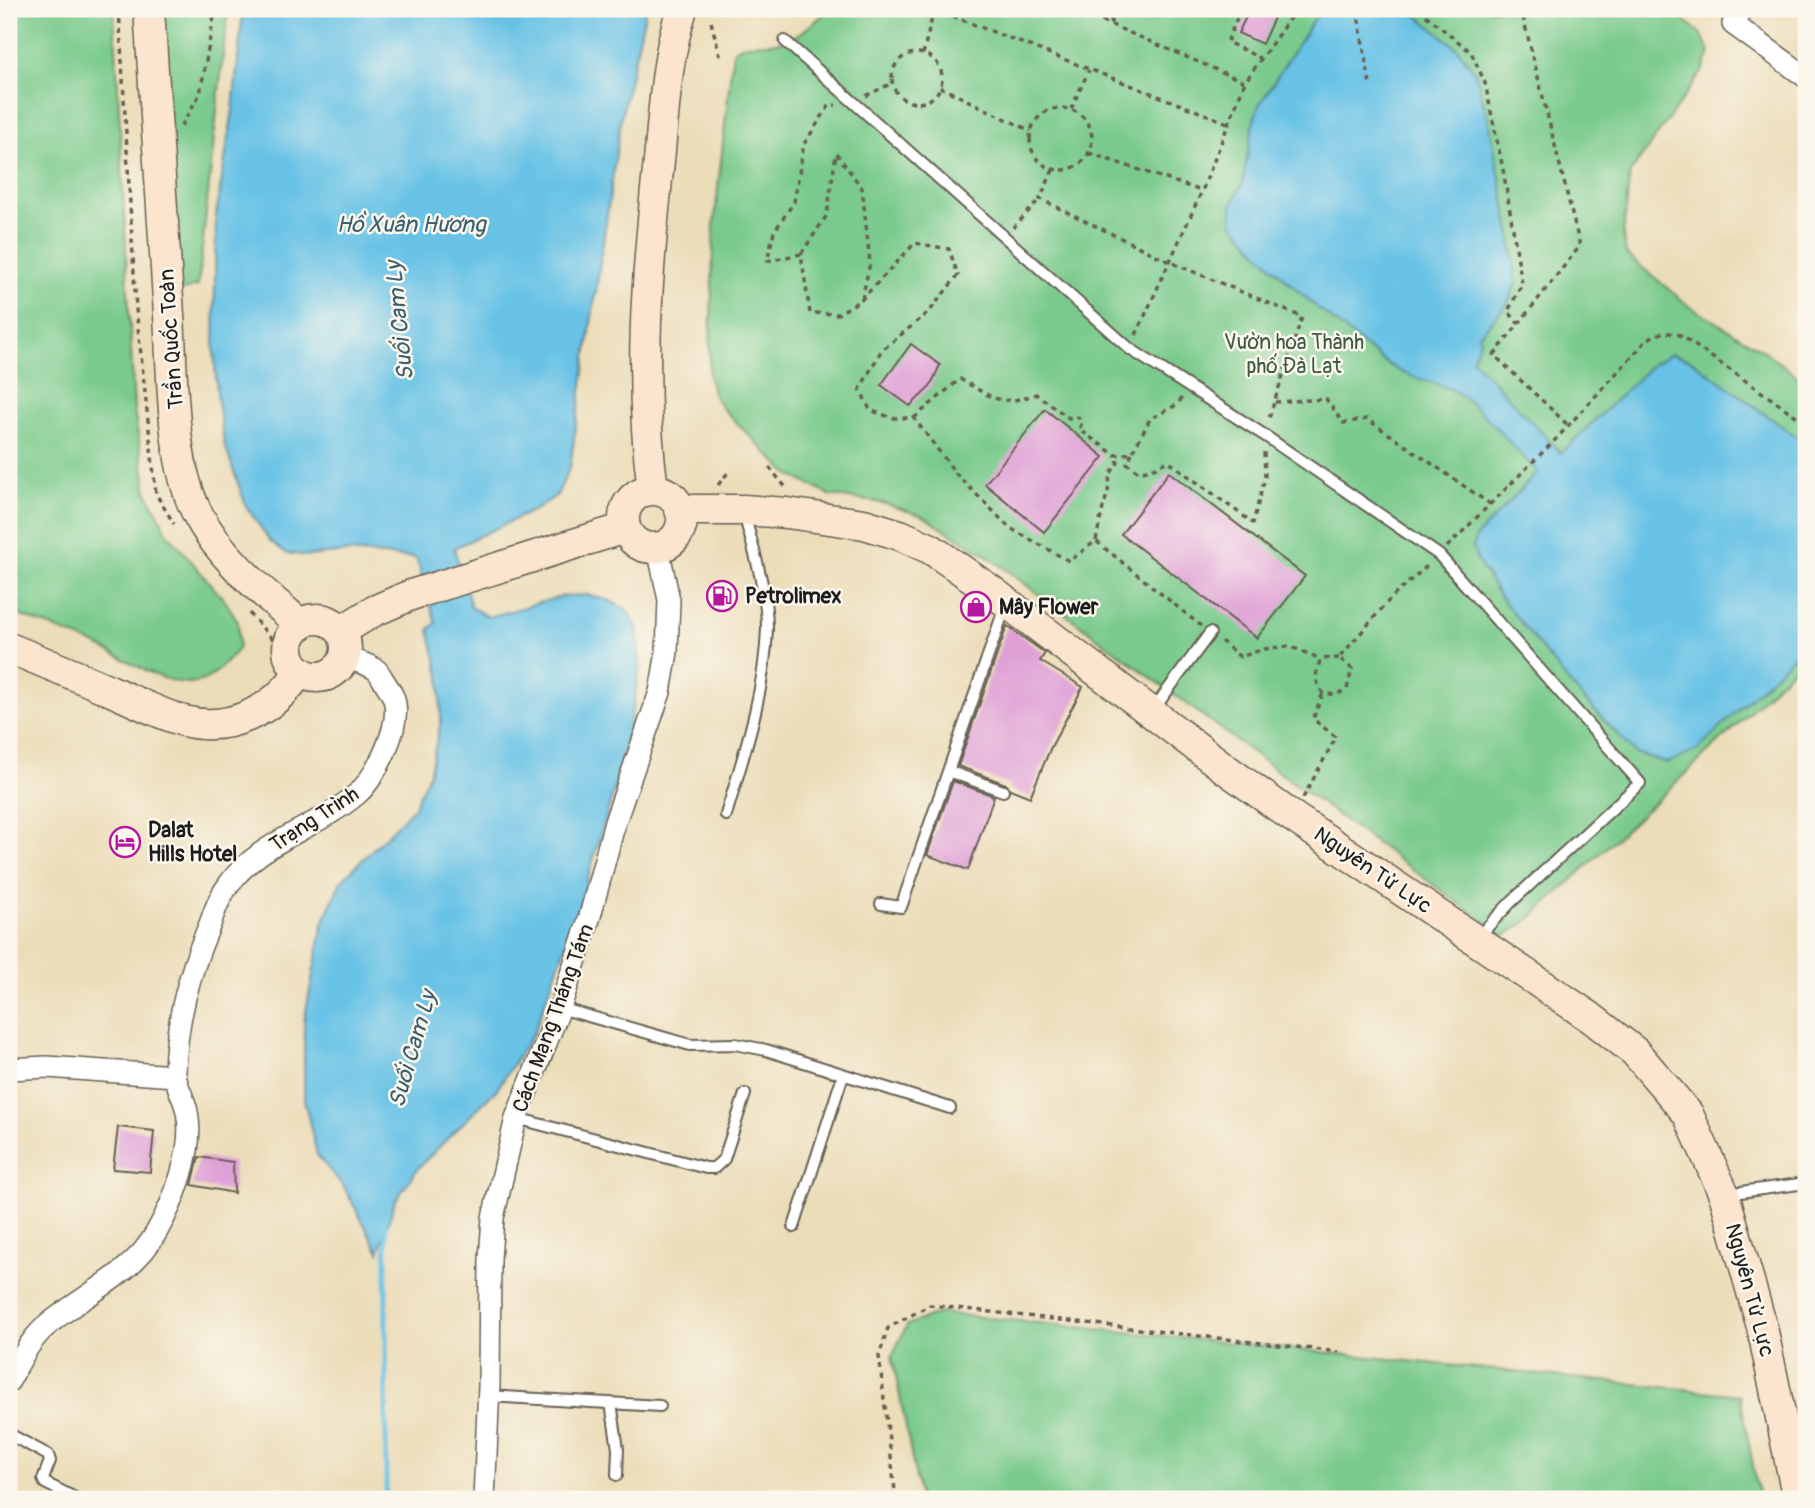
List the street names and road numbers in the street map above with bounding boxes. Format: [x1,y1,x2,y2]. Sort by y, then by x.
street label: Trần Quốc Toản [152,268,190,410]
street label: Trạng Trình [265,781,364,858]
street label: Nguyên Tử Lực [1309,821,1437,920]
street label: Cách Mạng Tháng Tám [507,920,600,1116]
street label: Nguyên Tử Lực [1719,1221,1780,1360]

